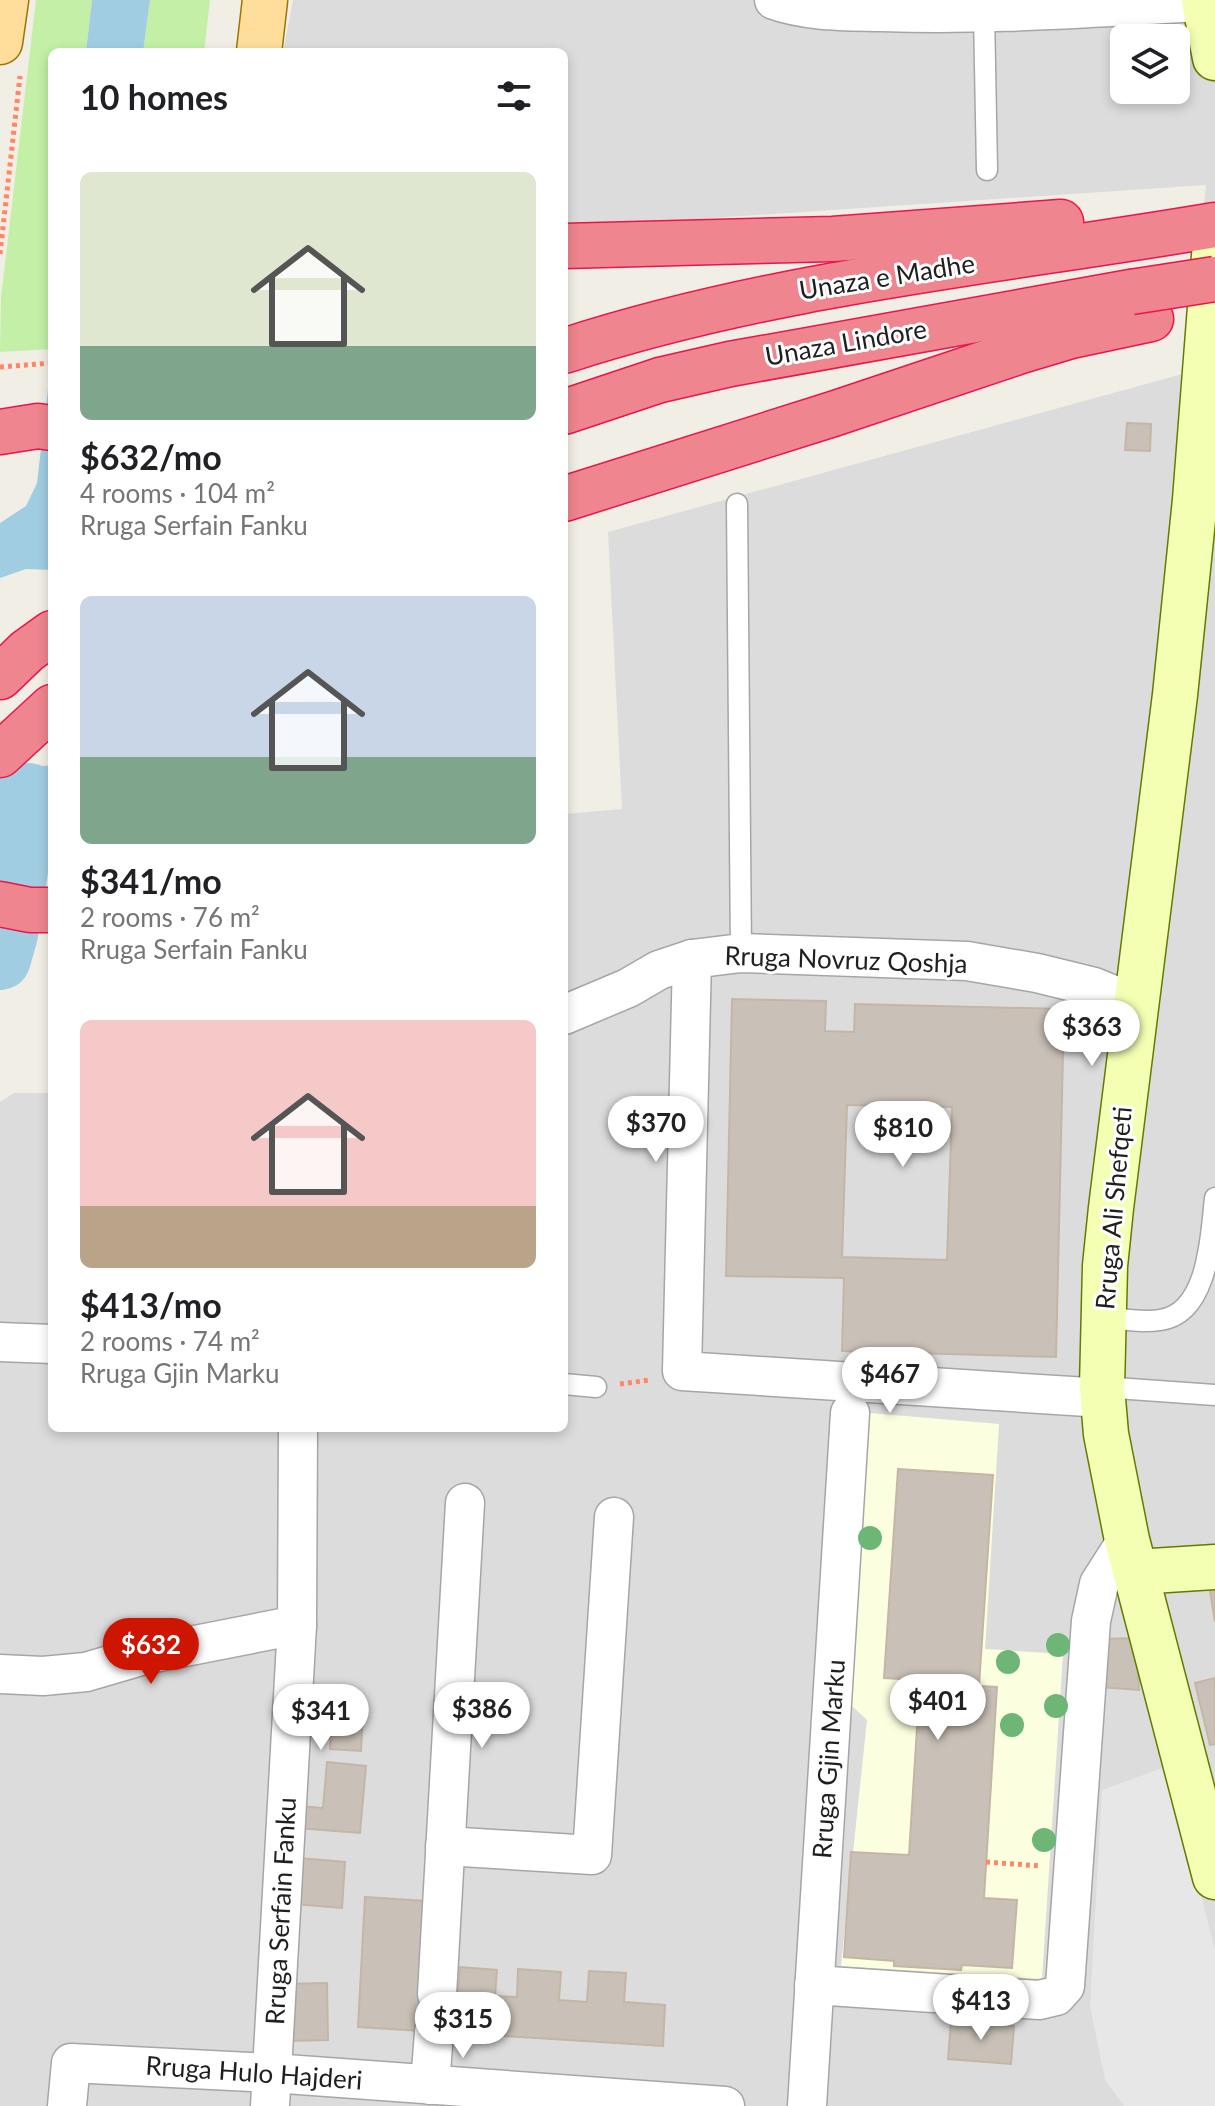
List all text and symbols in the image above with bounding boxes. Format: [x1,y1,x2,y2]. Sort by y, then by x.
map controls [1110,24,1190,104]
button: layers [1110,24,1190,104]
icon: filters [492,74,536,118]
text: 10 homes [80,76,228,117]
icon: home [236,224,380,368]
street label: Unaza e Madhe [797,246,977,306]
street label: Unaza Lindore [763,312,929,372]
text: $632/mo [80,436,222,477]
text: 4 rooms · 104 m² [80,477,275,509]
text: Rruga Serfain Fanku [80,509,308,541]
icon: home [236,648,380,792]
text: $341/mo [80,860,222,901]
text: 2 rooms · 76 m² [80,901,260,933]
text: Rruga Serfain Fanku [80,933,308,965]
street label: Rruga Novruz Qoshja [724,939,968,979]
pin: $363 [1045,1000,1139,1068]
text: $363 [1062,1010,1122,1042]
icon: home [236,1072,380,1216]
pin: $370 [609,1096,703,1164]
pin: $810 [856,1101,950,1169]
street label: Rruga Ali Shefqeti [1088,1105,1138,1311]
text: $370 [626,1106,686,1138]
text: $810 [873,1111,933,1143]
text: $413/mo [80,1284,222,1325]
text: 2 rooms · 74 m² [80,1325,260,1357]
pin: $467 [843,1347,937,1415]
text: Rruga Gjin Marku [80,1357,280,1389]
text: $467 [860,1357,920,1389]
pin: $632 [104,1618,198,1686]
text: $632 [121,1628,181,1660]
street label: Rruga Gjin Marku [805,1658,851,1860]
pin: $401 [891,1674,985,1742]
pin: $386 [435,1682,529,1750]
pin: $341 [274,1684,368,1752]
text: $401 [908,1684,968,1716]
text: $386 [452,1692,512,1724]
text: $341 [291,1694,351,1726]
street label: Rruga Serfain Fanku [258,1796,302,2025]
pin: $413 [934,1974,1028,2042]
text: $413 [951,1984,1011,2016]
pin: $315 [416,1992,510,2060]
text: $315 [433,2002,493,2034]
street label: Rruga Hulo Hajderi [144,2048,364,2096]

